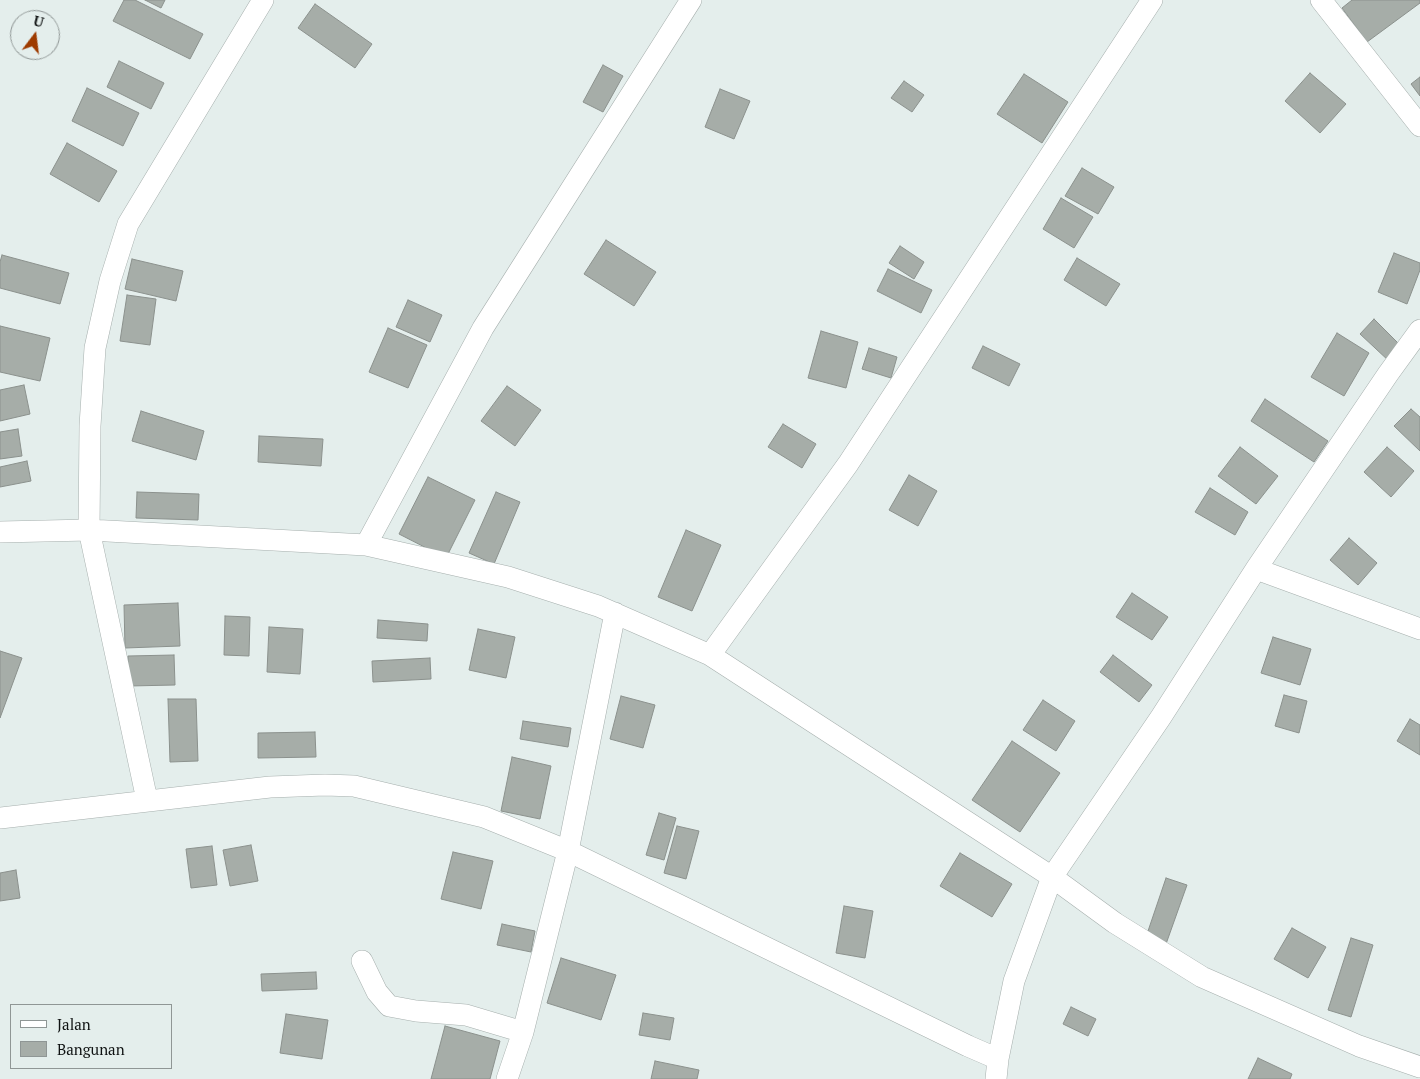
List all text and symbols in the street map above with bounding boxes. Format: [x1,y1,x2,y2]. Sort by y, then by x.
north arrow [10,10,60,60]
text: U [31,11,46,31]
legend [10,1004,172,1069]
text: Jalan [57,1014,91,1034]
text: Bangunan [57,1039,125,1059]

